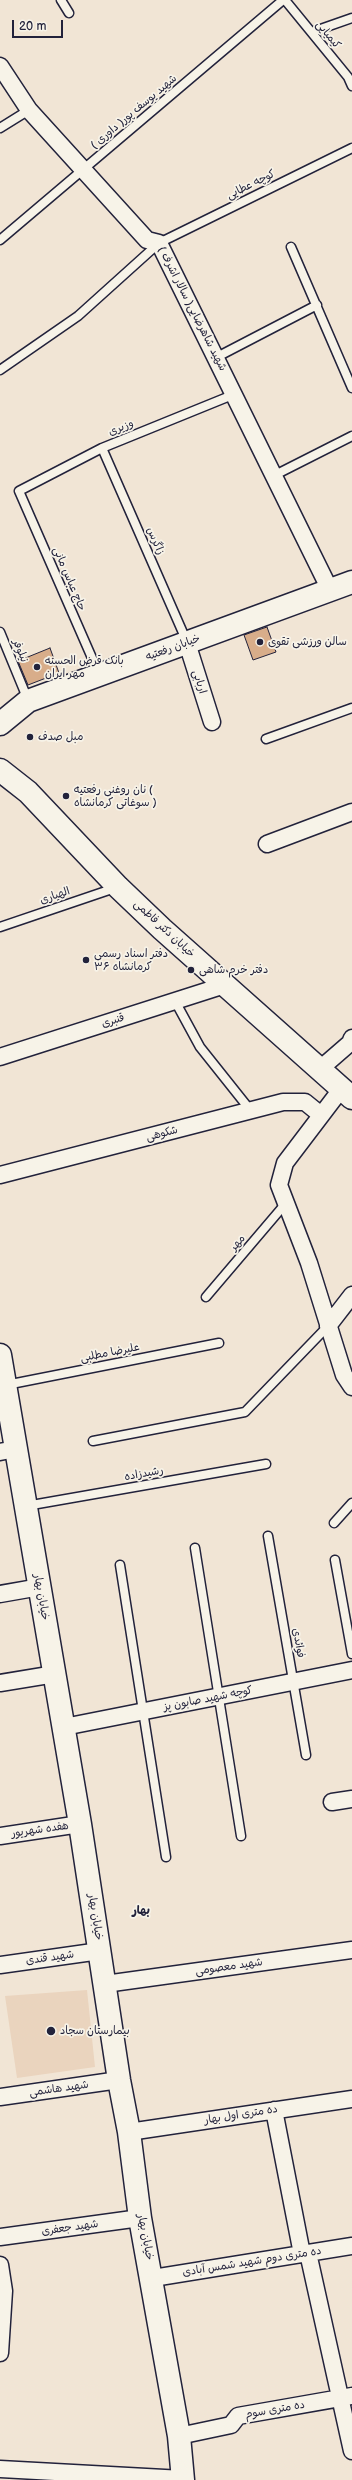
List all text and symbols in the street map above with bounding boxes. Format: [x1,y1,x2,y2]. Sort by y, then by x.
scale bar [14,12,65,38]
street label: کیمیایی [313,18,343,52]
text: 20 m [19,19,46,34]
street label: شهید یوسف پور( داوری ) [88,72,180,152]
street label: کوچه عطایی [225,168,277,202]
street label: شهید شاهرضایی( سالار اشرف ) [155,245,229,373]
street label: وزیری [106,417,136,439]
street label: زاگرس [143,525,167,557]
street label: حاج عباس مانی [50,545,88,613]
street label: خیابان رفعتیه [144,632,202,664]
place label: سالن ورزشی تقوی [268,635,347,649]
street label: نیلوفر [9,637,31,665]
marker: سالن ورزشی تقوی [255,637,265,647]
place label: بانک قرض الحسنه مهر ایران [45,654,124,680]
marker: بانک قرض الحسنه مهر ایران [32,662,42,672]
street label: اربابی [189,669,209,695]
place label: مبل صدف [38,730,83,744]
marker: مبل صدف [25,732,35,742]
place label: نان روغنی رفعتیه ( سوغاتی کرمانشاه ) [74,783,156,809]
marker: نان روغنی رفعتیه ( سوغاتی کرمانشاه ) [61,791,71,801]
street label: الهیاری [38,885,72,907]
street label: خیابان دکتر فاطمی [131,897,197,961]
place label: دفتر اسناد رسمی ۳۶ کرمانشاه [94,947,168,973]
marker: دفتر اسناد رسمی ۳۶ کرمانشاه [81,955,91,965]
place label: دفتر خرم شاهی [199,963,268,977]
marker: دفتر خرم شاهی [186,965,196,975]
street label: قنبری [100,1011,126,1031]
street label: شکوهی [145,1124,179,1144]
street label: مهر [228,1232,248,1254]
street label: علیرضا مطلبی [79,1341,141,1365]
street label: رشیدزاده [123,1464,165,1484]
street label: خیابان بهار [30,1573,52,1621]
street label: فوائدی [289,1627,307,1659]
street label: کوچه شهید صابون پز [162,1684,254,1714]
street label: هفده شهریور [10,1819,70,1841]
street label: خیابان بهار [85,1893,105,1941]
district label: بهار [132,1904,150,1918]
street label: شهید قندی [25,1948,75,1968]
street label: شهید معصومی [195,1956,263,1978]
place label: بیمارستان سجاد [60,2024,130,2038]
marker: بیمارستان سجاد [45,2025,57,2037]
street label: شهید هاشمی [28,2078,90,2100]
street label: ده متری اول بهار [203,2103,279,2127]
street label: خیابان بهار [134,2213,156,2261]
street label: شهید جعفری [41,2217,99,2239]
street label: ده متری دوم شهید شمس آبادی [182,2244,322,2280]
street label: ده متری سوم [244,2398,306,2422]

